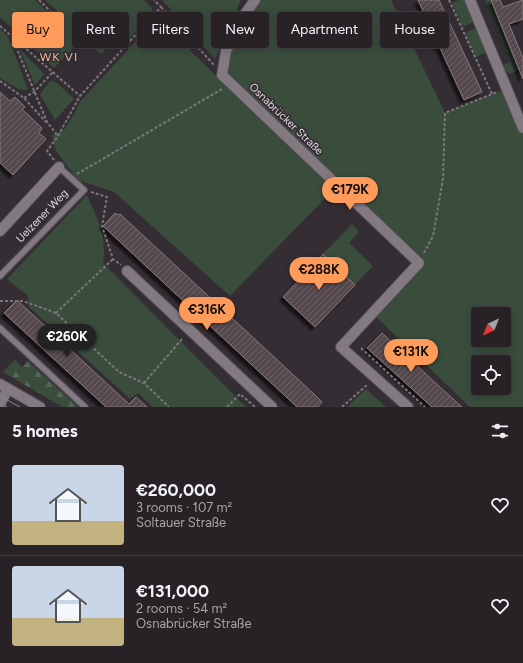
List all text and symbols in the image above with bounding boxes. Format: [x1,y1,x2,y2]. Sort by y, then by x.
chip: Buy [12,12,64,48]
chip: Rent [72,12,129,48]
chip: Filters [137,12,203,48]
chip: New [211,12,269,48]
chip: Apartment [277,12,372,48]
chip: House [380,12,449,48]
district label: WK VI [40,50,78,64]
street label: Osnabrücker Straße [246,80,326,158]
pin: €179K [322,177,378,211]
text: €179K [331,182,369,197]
street label: Uelzener Weg [13,187,71,245]
pin: €288K [291,257,347,291]
text: €288K [298,262,340,277]
pin: €316K [179,297,235,331]
text: €316K [188,302,226,317]
north arrow [471,307,511,347]
map controls [471,307,511,395]
pin: €260K [39,324,95,358]
text: €260K [46,329,88,344]
pin: €131K [383,339,439,373]
text: €131K [393,344,429,359]
button: locate [471,355,511,395]
icon: filters [489,420,511,442]
text: 5 homes [12,421,78,441]
text: €260,000 [136,480,216,500]
icon: home [44,481,92,529]
icon: heart [489,494,511,516]
text: 3 rooms · 107 m² [136,500,232,515]
text: Soltauer Straße [136,515,226,530]
text: €131,000 [136,581,209,601]
icon: home [44,582,92,630]
icon: heart [489,595,511,617]
text: 2 rooms · 54 m² [136,601,227,616]
text: Osnabrücker Straße [136,616,252,631]

